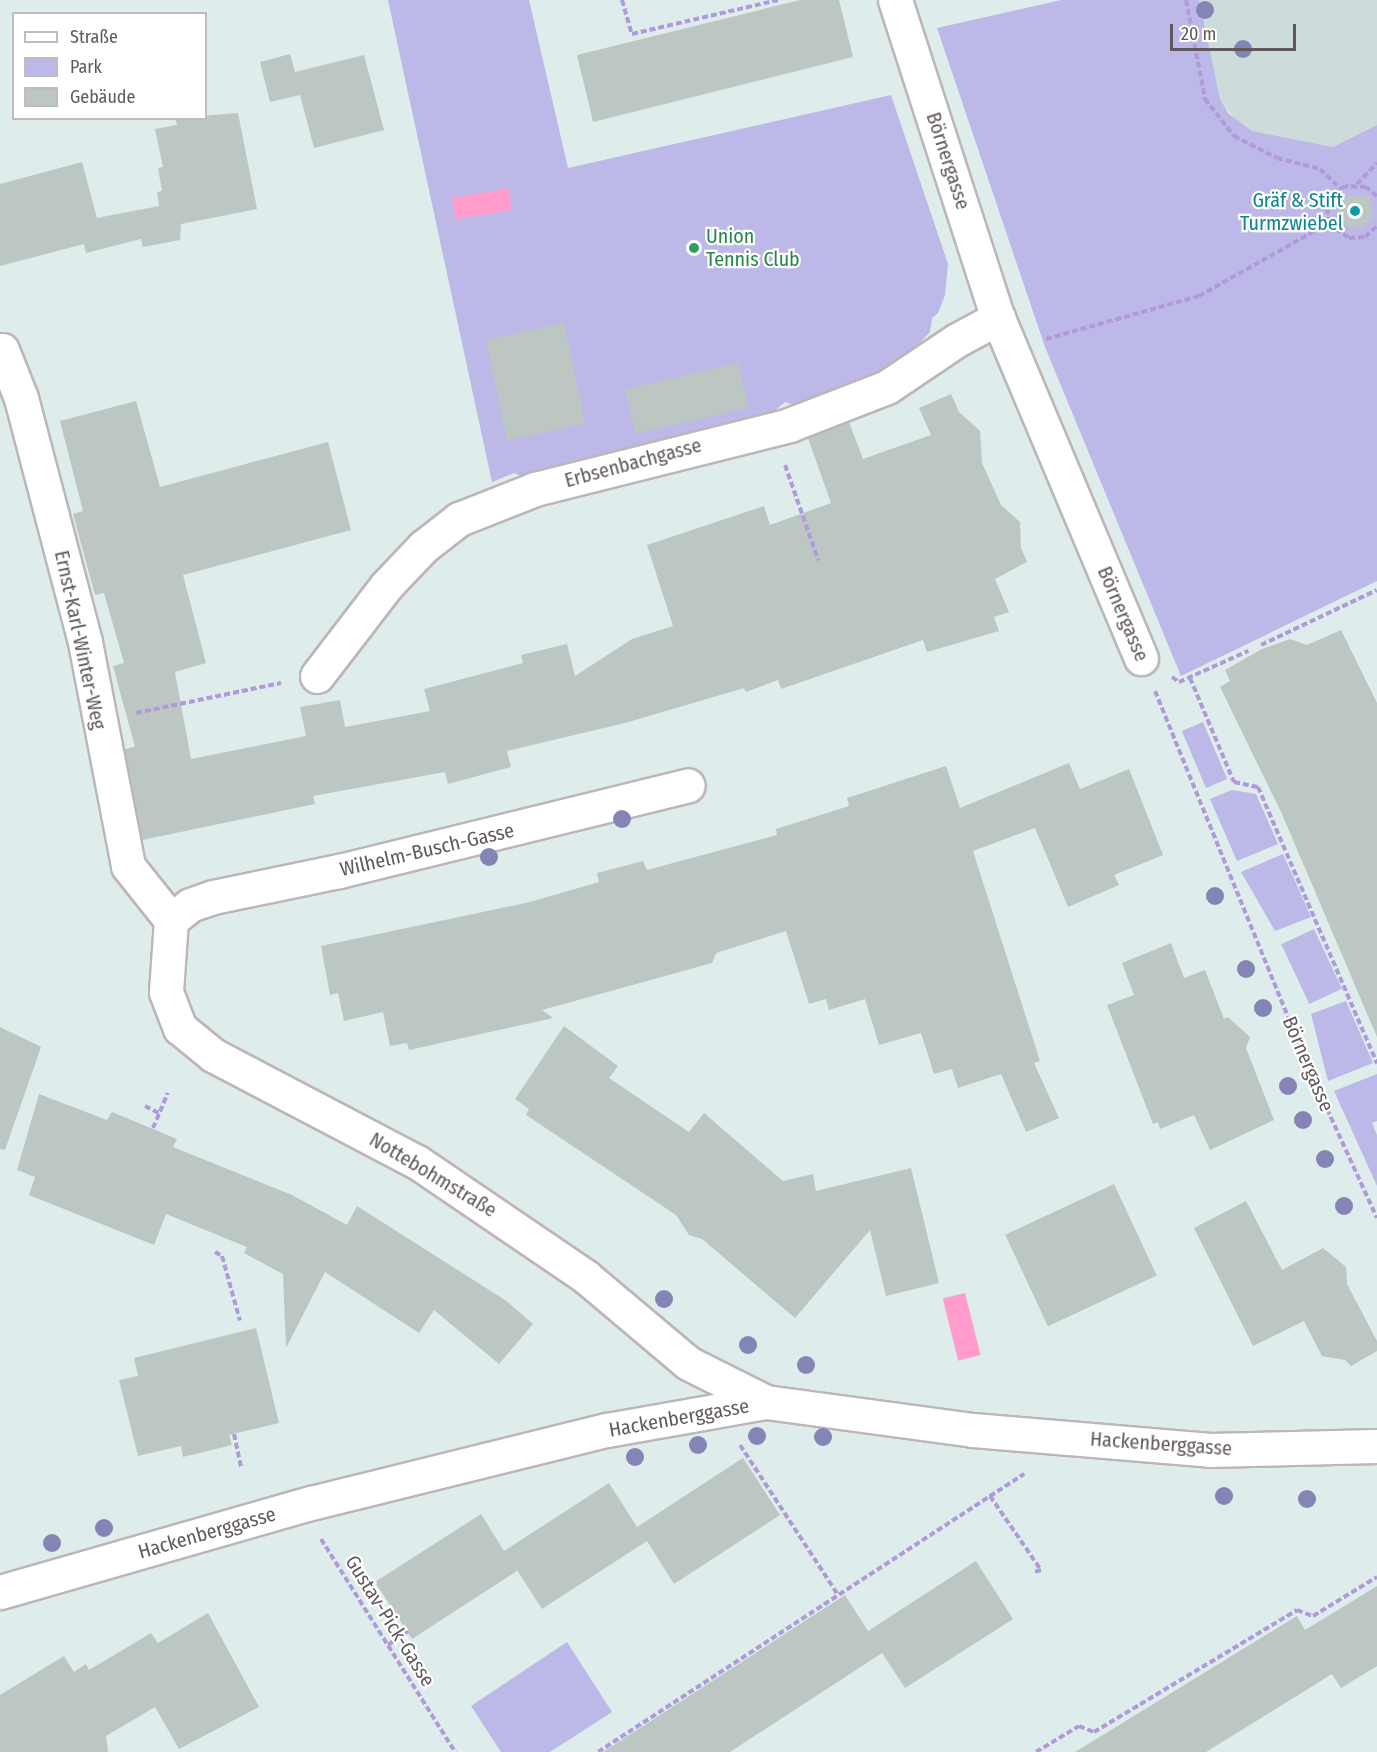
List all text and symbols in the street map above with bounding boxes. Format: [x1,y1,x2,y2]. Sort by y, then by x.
legend [12,12,207,120]
scale bar [1173,12,1299,50]
text: 20 m [1181,23,1216,45]
text: Straße [70,26,118,48]
text: Park [70,56,102,78]
text: Gebäude [70,86,135,108]
street label: Börnergasse [921,109,975,213]
place label: Gräf & Stift Turmzwiebel [1240,188,1343,235]
marker: Gräf & Stift Turmzwiebel [1348,204,1362,218]
place label: Union Tennis Club [706,225,800,272]
marker: Union Tennis Club [687,241,701,255]
street label: Erbsenbachgasse [562,433,704,493]
street label: Ernst-Karl-Winter-Weg [49,548,111,732]
street label: Börnergasse [1092,563,1154,665]
street label: Wilhelm-Busch-Gasse [338,818,516,882]
street label: Börnergasse [1277,1013,1339,1115]
street label: Nottebohmstraße [365,1128,501,1222]
street label: Hackenberggasse [607,1394,751,1442]
street label: Hackenberggasse [1089,1427,1233,1461]
street label: Hackenberggasse [135,1502,279,1564]
street label: Gustav-Pick-Gasse [340,1551,440,1691]

